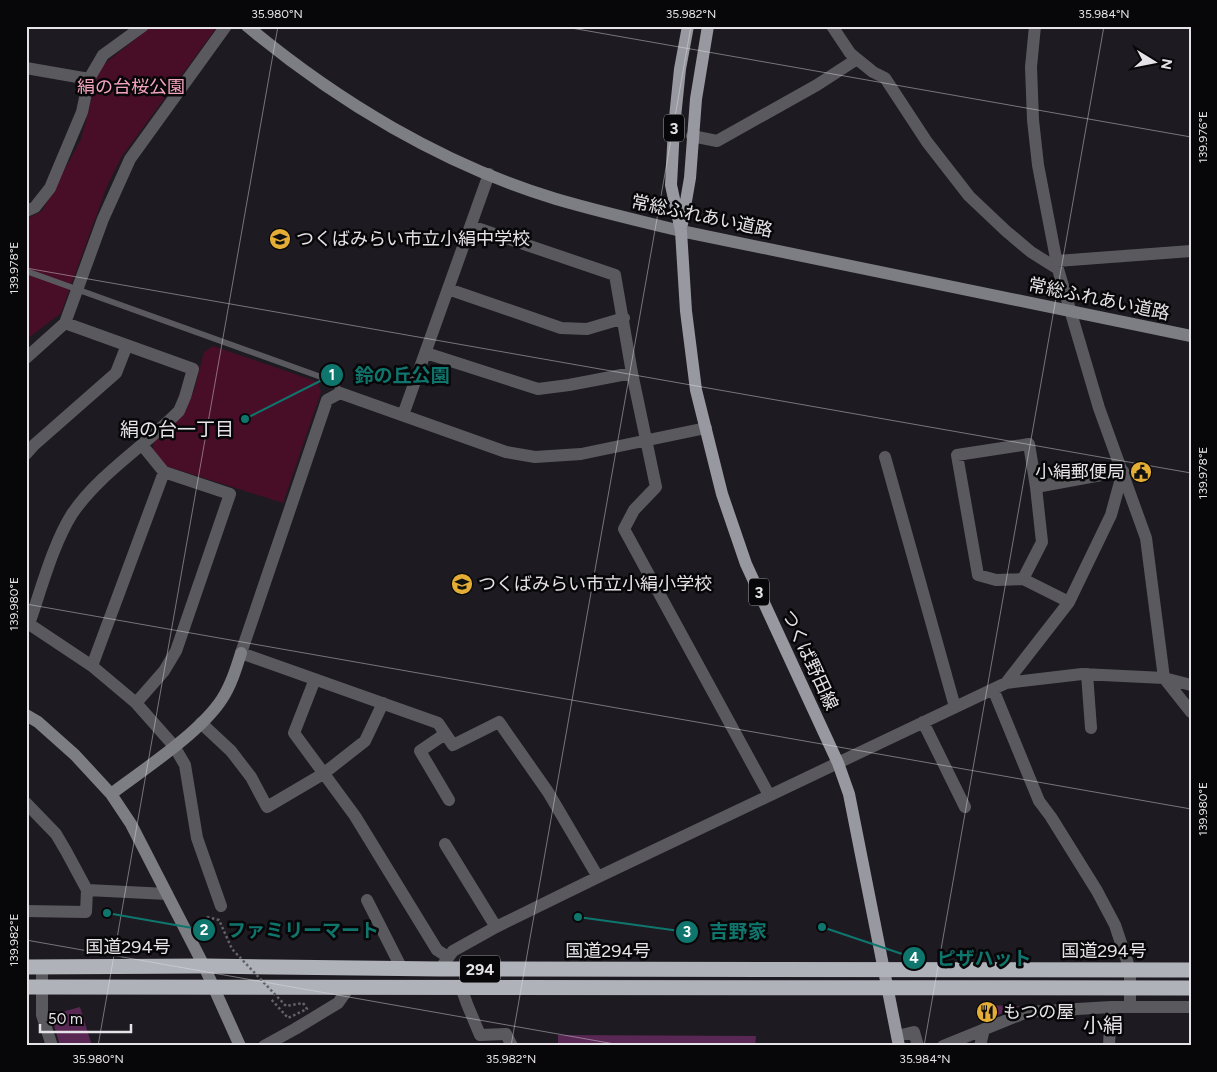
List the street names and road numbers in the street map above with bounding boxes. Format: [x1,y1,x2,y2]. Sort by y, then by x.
road number: 3 [664,115,684,142]
street label: 常総ふれあい道路 [629,190,775,242]
street label: 常総ふれあい道路 [1026,273,1172,325]
road number: 3 [749,578,769,606]
street label: つくば野田線 [777,606,843,714]
street label: 国道294号 [85,936,171,958]
street label: 国道294号 [565,940,651,962]
street label: 国道294号 [1061,940,1147,962]
road number: 294 [460,956,500,982]

